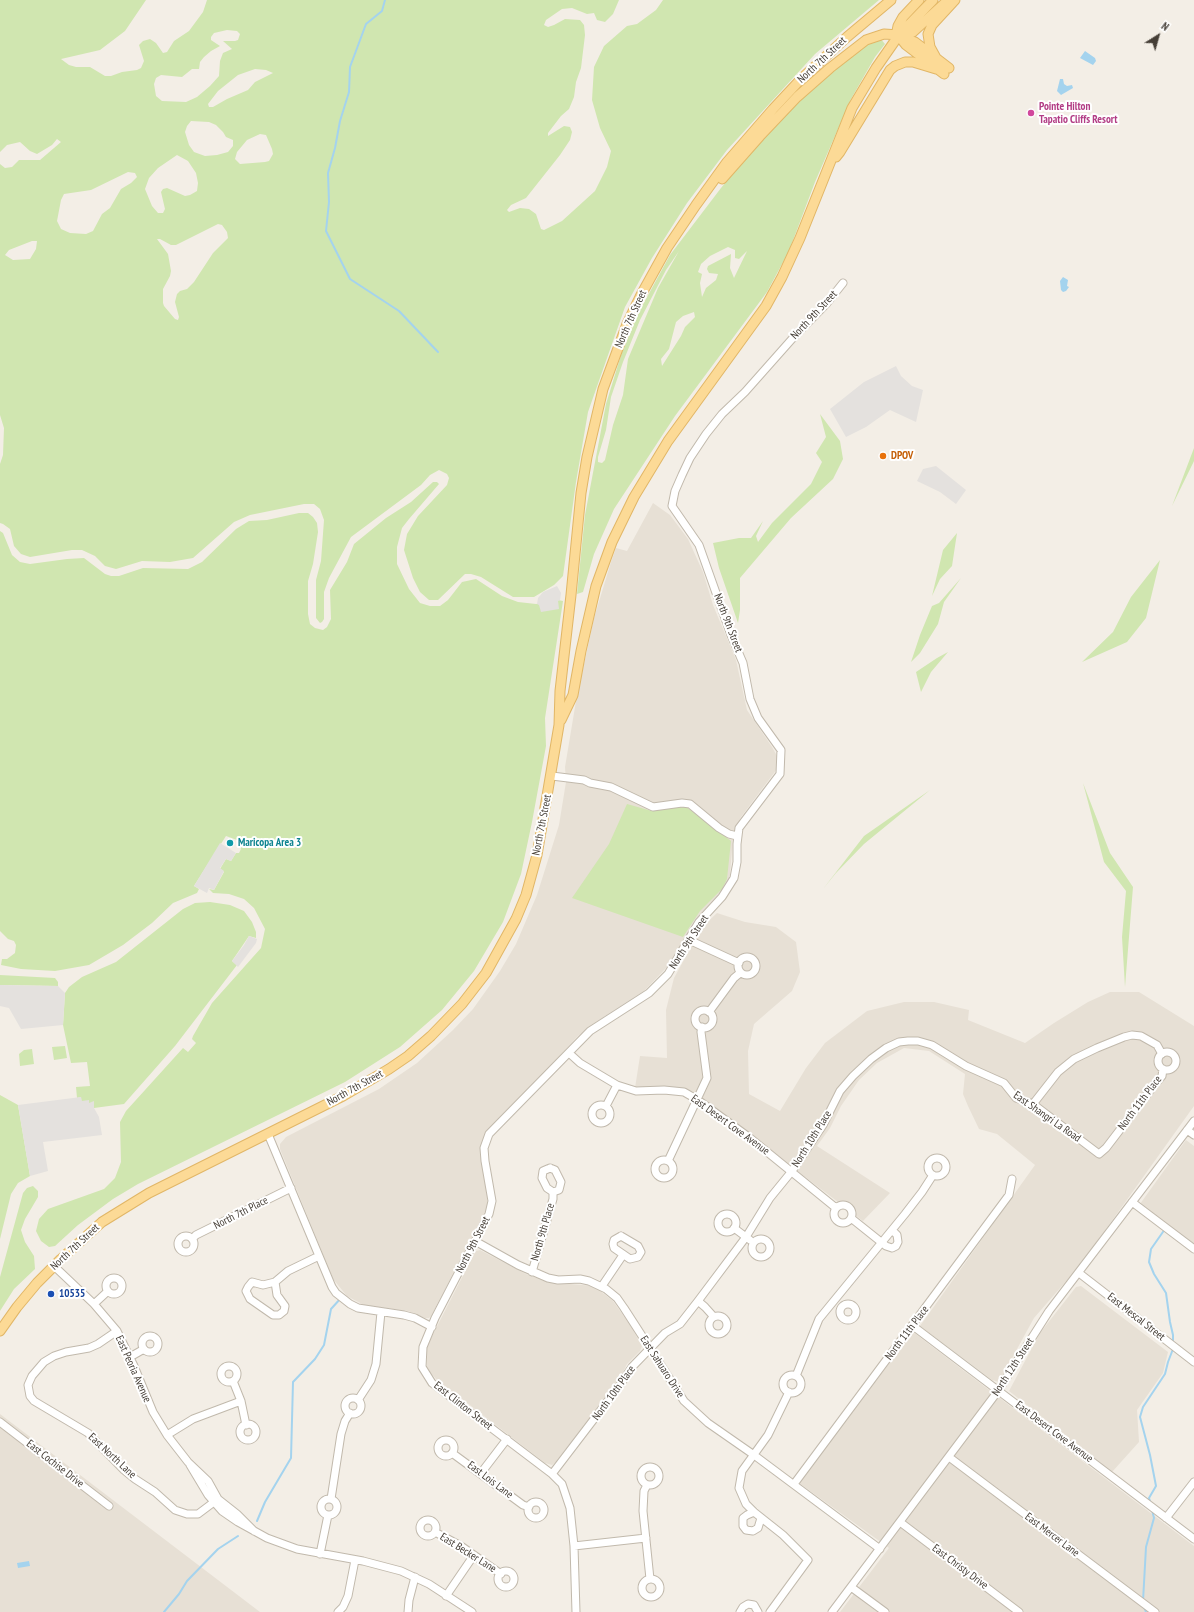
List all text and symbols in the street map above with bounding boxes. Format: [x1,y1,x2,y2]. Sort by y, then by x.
north arrow [1138,16,1178,56]
text: N [1159,19,1172,34]
street label: North 7th Street [795,34,849,86]
place label: Pointe Hilton Tapatio Cliffs Resort [1039,100,1117,126]
marker: Pointe Hilton Tapatio Cliffs Resort [1026,108,1036,118]
street label: North 7th Street [612,288,650,350]
street label: North 9th Street [788,288,840,342]
place label: DPOV [891,449,913,463]
marker: DPOV [878,451,888,461]
street label: North 9th Street [711,592,745,654]
street label: North 7th Street [530,793,554,857]
place label: Maricopa Area 3 [238,836,301,850]
marker: Maricopa Area 3 [225,838,235,848]
street label: North 9th Street [667,912,711,972]
street label: North 7th Street [325,1067,385,1109]
street label: North 11th Place [1115,1073,1165,1133]
street label: East Shangri La Road [1011,1089,1083,1145]
street label: East Desert Cove Avenue [688,1092,772,1158]
street label: North 10th Place [789,1108,835,1170]
street label: North 7th Place [212,1194,270,1232]
street label: North 9th Place [528,1202,558,1262]
street label: North 9th Street [453,1214,493,1276]
street label: North 7th Street [48,1221,102,1273]
place label: 10535 [59,1287,85,1301]
marker: 10535 [46,1289,56,1299]
street label: East Mescal Street [1105,1290,1167,1344]
street label: North 11th Place [882,1303,932,1363]
street label: East Peoria Avenue [112,1333,154,1405]
street label: East Sahuaro Drive [637,1333,687,1401]
street label: North 12th Street [989,1335,1037,1399]
street label: North 10th Place [590,1363,638,1423]
street label: East Clinton Street [431,1379,495,1433]
street label: East Desert Cove Avenue [1013,1399,1095,1465]
street label: East North Lane [85,1431,139,1481]
street label: East Cochise Drive [24,1437,86,1491]
street label: East Lois Lane [465,1459,515,1501]
street label: East Mercer Lane [1022,1510,1082,1560]
street label: East Becker Lane [437,1530,499,1576]
street label: East Christy Drive [929,1542,991,1592]

